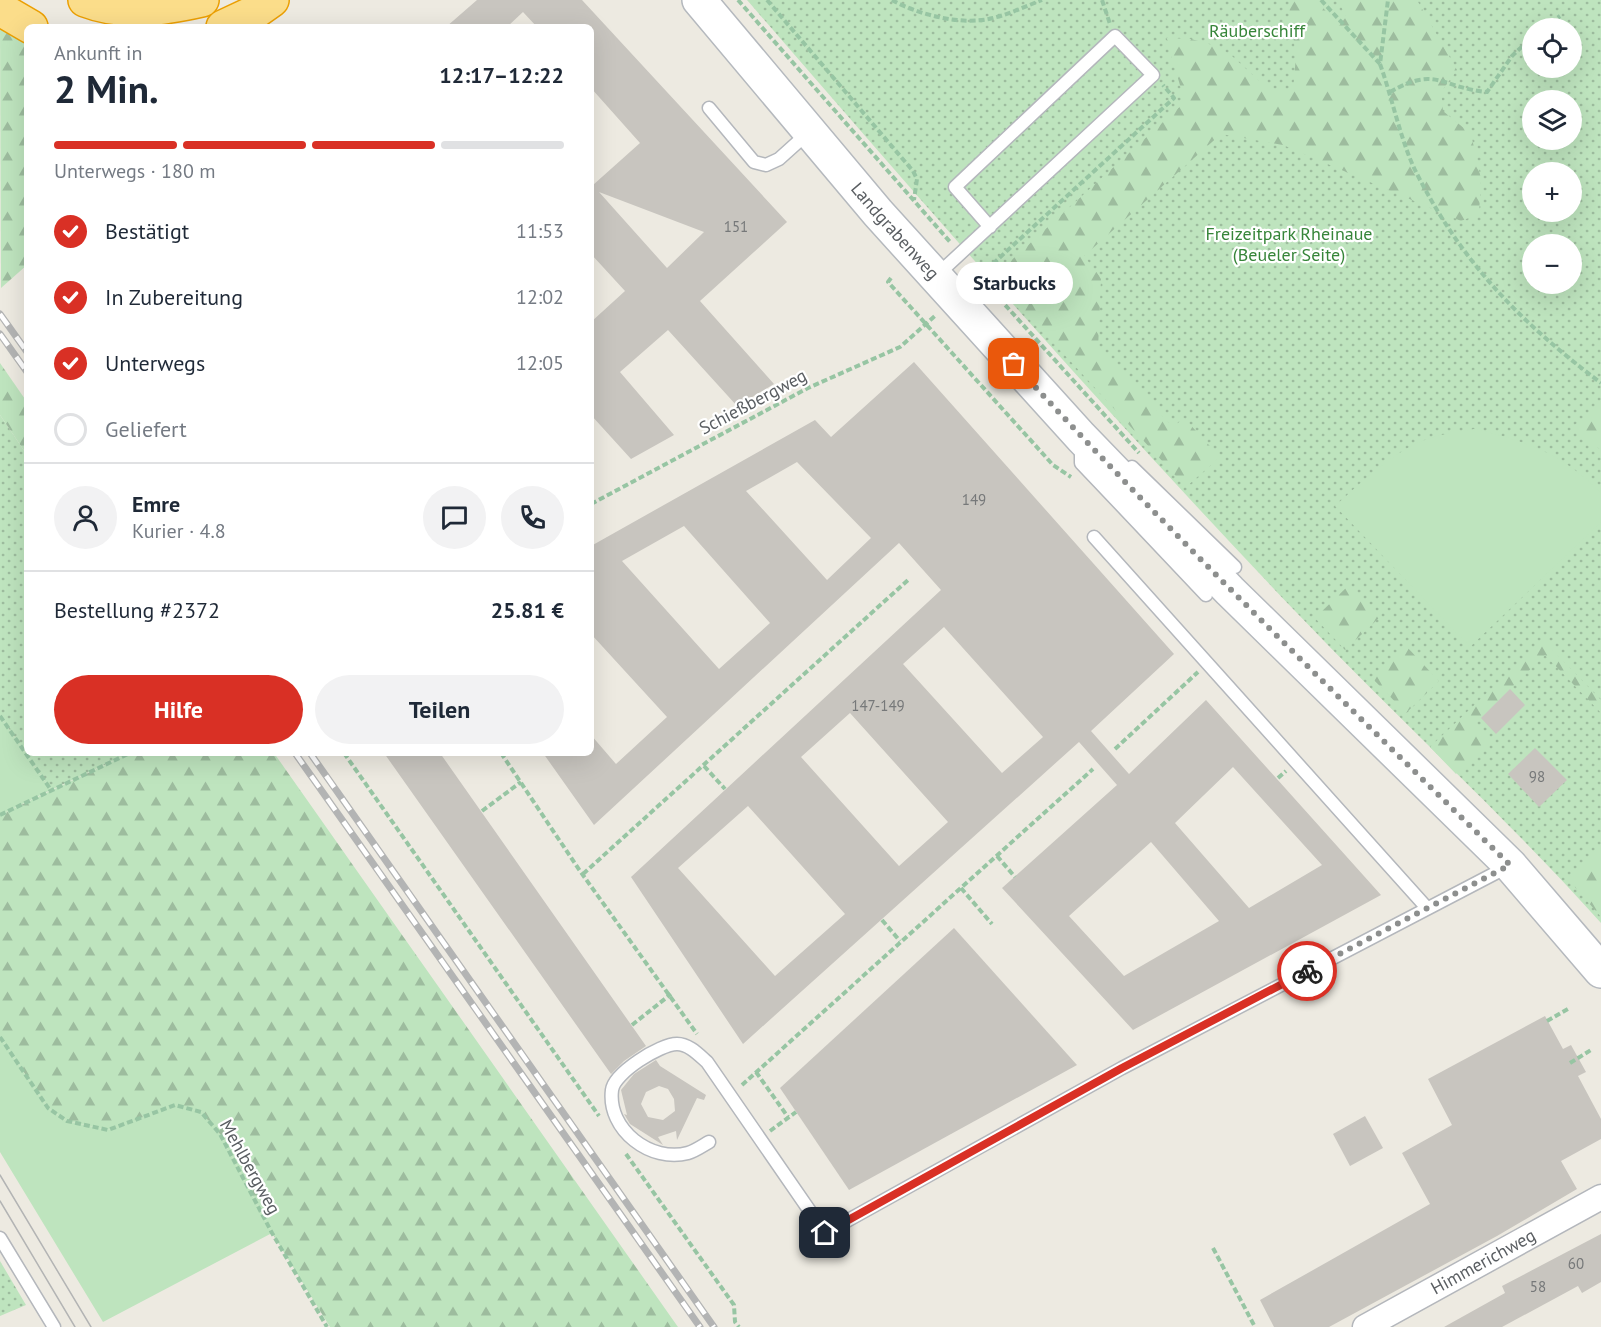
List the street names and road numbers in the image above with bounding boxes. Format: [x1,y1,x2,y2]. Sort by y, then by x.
street label: Landgrabenweg [846,177,945,284]
street label: Schießbergweg [695,364,810,440]
street label: Mehlbergweg [215,1115,286,1218]
street label: Himmerichweg [1427,1223,1539,1299]

